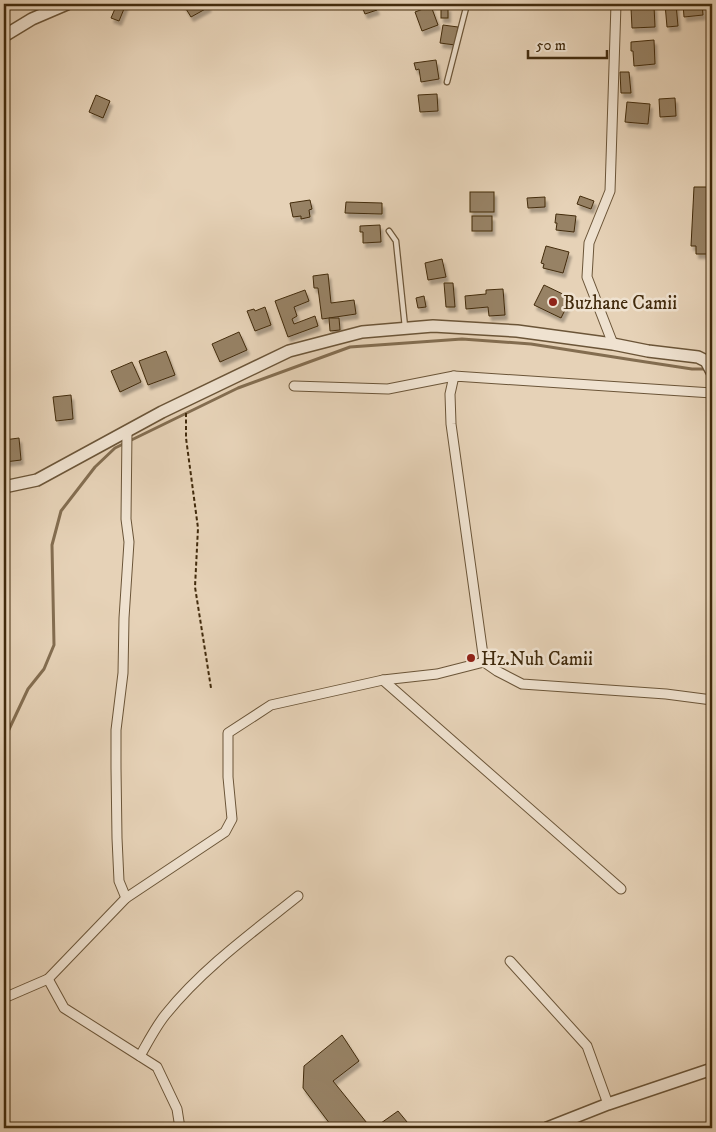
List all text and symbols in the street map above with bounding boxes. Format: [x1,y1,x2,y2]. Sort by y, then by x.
scale bar [528,28,607,60]
text: 50 m [536,36,566,55]
place label: Buzhane Camii [563,292,677,315]
marker: Buzhane Camii [547,296,559,308]
place label: Hz.Nuh Camii [481,648,593,671]
marker: Hz.Nuh Camii [465,652,477,664]

